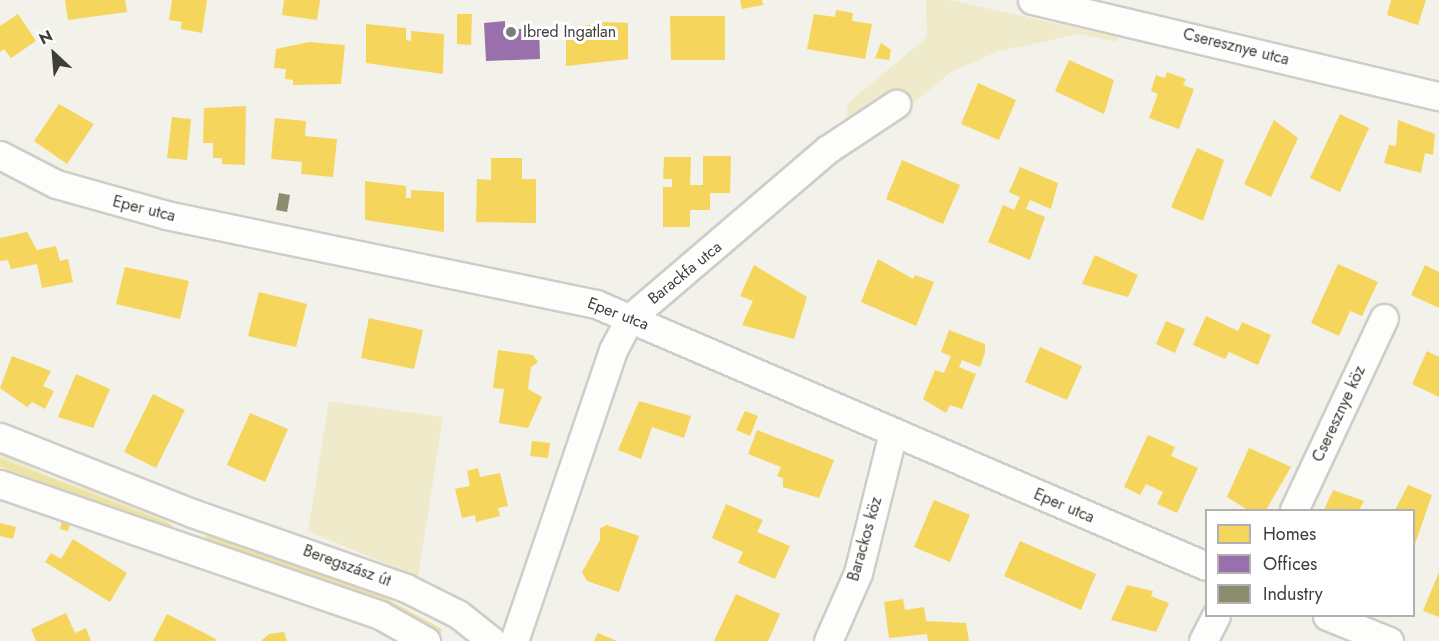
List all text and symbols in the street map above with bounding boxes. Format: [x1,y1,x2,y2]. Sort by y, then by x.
place label: Ibred Ingatlan [523,22,616,42]
north arrow [24,24,84,84]
text: N [35,24,57,50]
marker: Ibred Ingatlan [504,25,518,39]
street label: Cseresznye utca [1181,25,1291,69]
street label: Eper utca [111,192,177,226]
street label: Barackfa utca [644,237,726,309]
street label: Eper utca [585,294,651,334]
street label: Cseresznye köz [1308,363,1370,465]
street label: Eper utca [1031,485,1097,527]
street label: Barackos köz [844,495,886,583]
legend [1205,509,1415,617]
text: Homes [1263,521,1316,547]
street label: Beregszász út [300,541,394,591]
text: Offices [1263,551,1317,577]
text: Industry [1263,581,1323,607]

